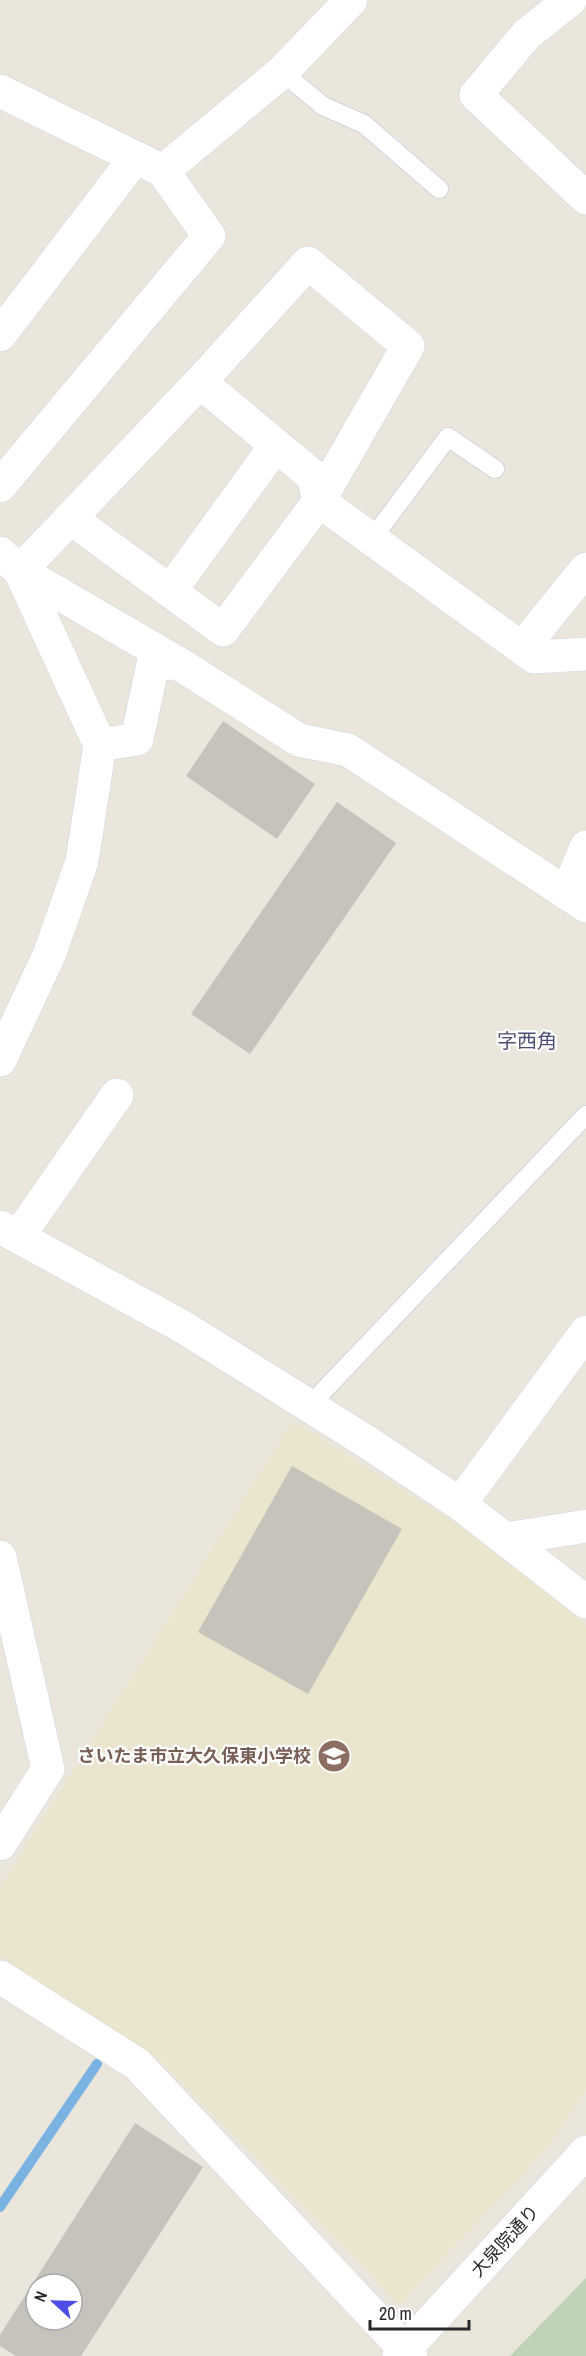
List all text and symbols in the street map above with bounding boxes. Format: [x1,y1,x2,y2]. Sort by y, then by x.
district label: 字西角 [497,1027,557,1054]
school or university icon: さいたま市立大久保東小学校 [316,1738,352,1774]
place label: さいたま市立大久保東小学校 [78,1743,311,1768]
street label: 大泉院通り [465,2199,544,2282]
north arrow [24,2272,84,2332]
text: N [28,2288,52,2305]
scale bar [370,2293,469,2331]
text: 20 m [379,2301,412,2326]

